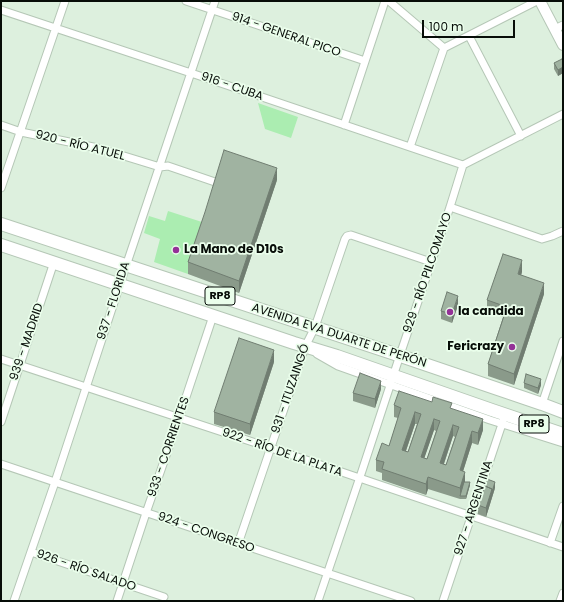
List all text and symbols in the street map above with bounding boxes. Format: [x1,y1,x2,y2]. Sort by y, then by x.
street label: 914 - GENERAL PICO [230,10,342,60]
scale bar [424,12,517,38]
text: 100 m [429,18,463,35]
street label: 916 - CUBA [199,70,265,104]
street label: 920 - RÍO ATUEL [34,128,126,164]
street label: 929 - RÍO PILCOMAYO [401,211,455,335]
place label: La Mano de D10s [184,243,284,257]
marker: La Mano de D10s [171,245,181,255]
street label: 937 - FLORIDA [95,260,133,342]
road number: RP8 [205,287,235,305]
street label: 939 - MADRID [7,301,47,383]
street label: AVENIDA EVA DUARTE DE PERÓN [250,301,428,371]
place label: la candida [458,305,524,319]
marker: la candida [445,307,455,317]
place label: Fericrazy [447,340,504,354]
street label: 931 - ITUZAINGÓ [269,342,313,436]
marker: Fericrazy [507,342,517,352]
street label: 933 - CORRIENTES [145,395,193,499]
road number: RP8 [519,415,549,433]
street label: 922 - RÍO DE LA PLATA [220,426,344,480]
street label: 927 - ARGENTINA [452,459,496,557]
street label: 924 - CONGRESO [156,510,256,556]
street label: 926 - RÍO SALADO [34,547,138,595]

